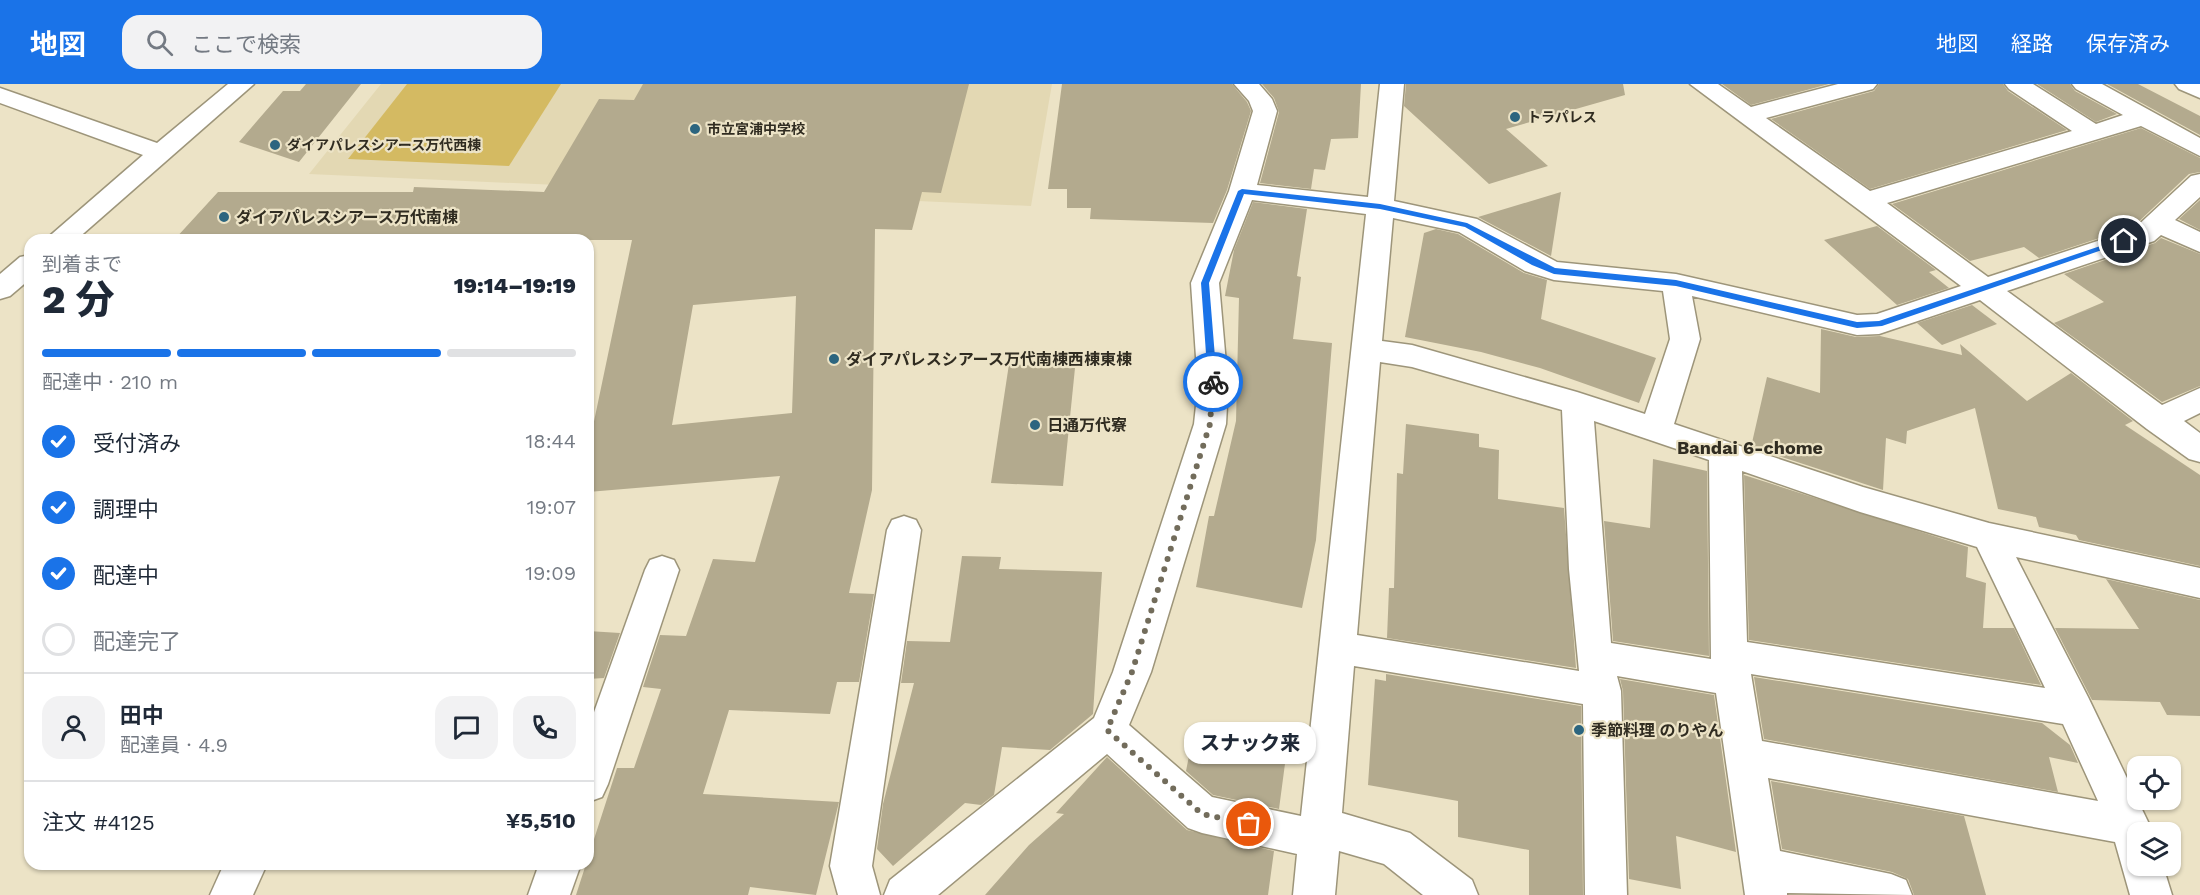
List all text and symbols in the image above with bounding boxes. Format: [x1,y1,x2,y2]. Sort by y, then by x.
search box [122,15,542,69]
icon: search [143,26,176,59]
text: 地図 [30,28,86,61]
text: 地図 [1936,31,1978,56]
text: 経路 [2011,31,2053,56]
text: 保存済み [2086,31,2170,56]
text: ここで検索 [191,32,301,57]
place label: トラパレス [1527,109,1597,125]
marker: トラパレス [1508,110,1522,124]
place label: 市立宮浦中学校 [707,121,805,137]
marker: 市立宮浦中学校 [688,122,702,136]
place label: ダイアパレスシアース万代西棟 [287,137,481,153]
marker: ダイアパレスシアース万代西棟 [268,138,282,152]
place label: ダイアパレスシアース万代南棟 [236,208,458,227]
marker: ダイアパレスシアース万代南棟 [217,210,231,224]
pin [2098,215,2149,266]
icon: home [2107,224,2140,257]
text: 到着まで [42,252,122,276]
text: 19:14–19:19 [454,273,576,298]
text: 2 分 [42,277,115,322]
place label: ダイアパレスシアース万代南棟西棟東棟 [846,350,1132,369]
marker: ダイアパレスシアース万代南棟西棟東棟 [827,352,841,366]
courier [1183,352,1243,412]
icon: bike [1197,366,1230,399]
text: 配達中 · 210 m [42,370,178,394]
place label: 日通万代寮 [1047,416,1127,435]
marker: 日通万代寮 [1028,418,1042,432]
icon: check [42,425,75,458]
text: 18:44 [526,429,576,453]
text: 受付済み [93,431,181,456]
district label: Bandai 6-chome [1677,437,1823,458]
icon: check [42,491,75,524]
text: 19:07 [527,495,576,519]
text: 調理中 [93,497,159,522]
icon: check [42,557,75,590]
text: 19:09 [525,561,576,585]
text: 配達中 [93,563,159,588]
text: 配達完了 [93,629,181,654]
button: person [42,696,105,759]
button: chat [435,696,498,759]
button: phone [513,696,576,759]
text: 田中 [120,703,164,728]
place label: 季節料理 のりやん [1591,721,1724,740]
callout: スナック来 [1183,722,1315,764]
marker: 季節料理 のりやん [1572,723,1586,737]
text: スナック来 [1200,731,1300,755]
text: 配達員 · 4.9 [120,733,228,757]
map controls [2127,756,2181,876]
button: locate [2127,756,2181,810]
pin [1223,798,1274,849]
icon: bag [1232,807,1265,840]
text: ¥5,510 [506,808,576,833]
text: 注文 #4125 [42,810,155,835]
button: layers [2127,822,2181,876]

